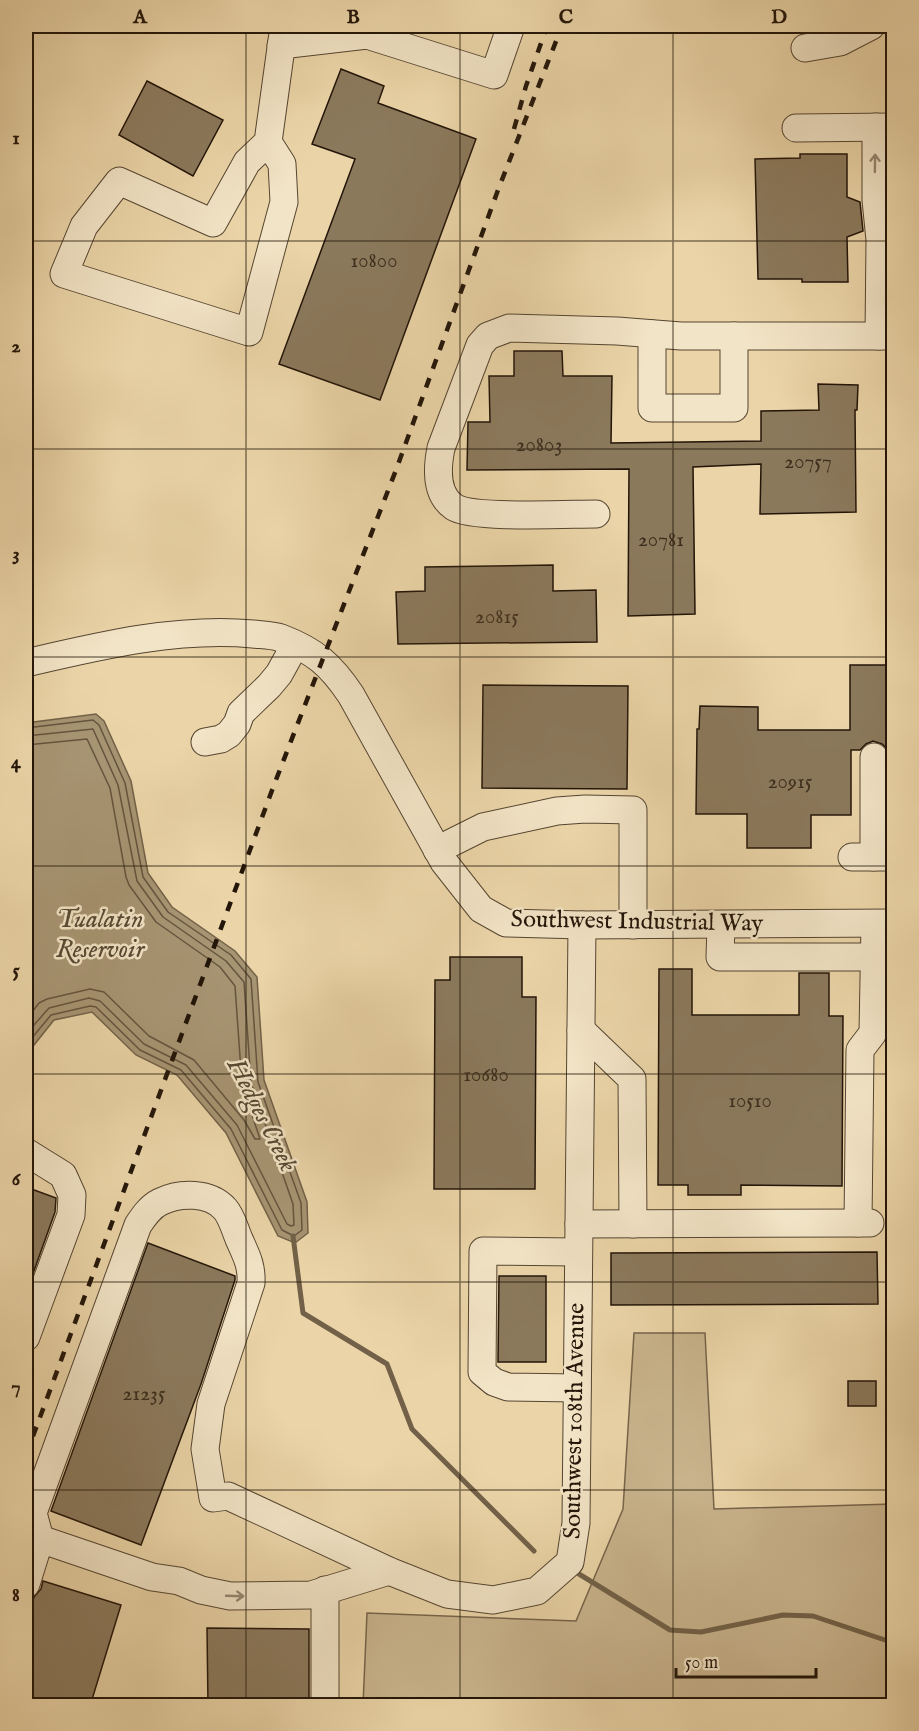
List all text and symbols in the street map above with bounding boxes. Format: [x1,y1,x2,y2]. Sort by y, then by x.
text: A [132,5,148,30]
text: B [346,5,360,30]
text: C [559,5,573,30]
text: D [771,5,787,30]
text: 1 [12,126,20,151]
one-way arrow [869,153,881,173]
house number: 10800 [351,248,397,275]
text: 2 [11,334,21,359]
house number: 20803 [516,432,562,459]
house number: 20757 [784,449,832,476]
house number: 20781 [638,527,684,554]
text: 3 [12,542,20,567]
house number: 20815 [475,604,519,631]
text: 4 [11,750,22,775]
house number: 20915 [768,769,813,796]
water label: Tualatin Reservoir [56,903,145,966]
street label: Southwest Industrial Way [510,904,764,940]
text: 5 [12,958,20,983]
water label: Hedges Creek [218,1052,305,1178]
house number: 10680 [463,1062,509,1089]
house number: 10510 [728,1088,772,1115]
text: 6 [12,1167,22,1192]
street label: Southwest 108th Avenue [557,1303,593,1539]
text: 7 [11,1375,21,1400]
house number: 21235 [123,1381,166,1408]
text: 8 [12,1583,20,1608]
one-way arrow [225,1590,245,1601]
scale bar [676,1641,816,1679]
text: 50 m [685,1652,718,1675]

